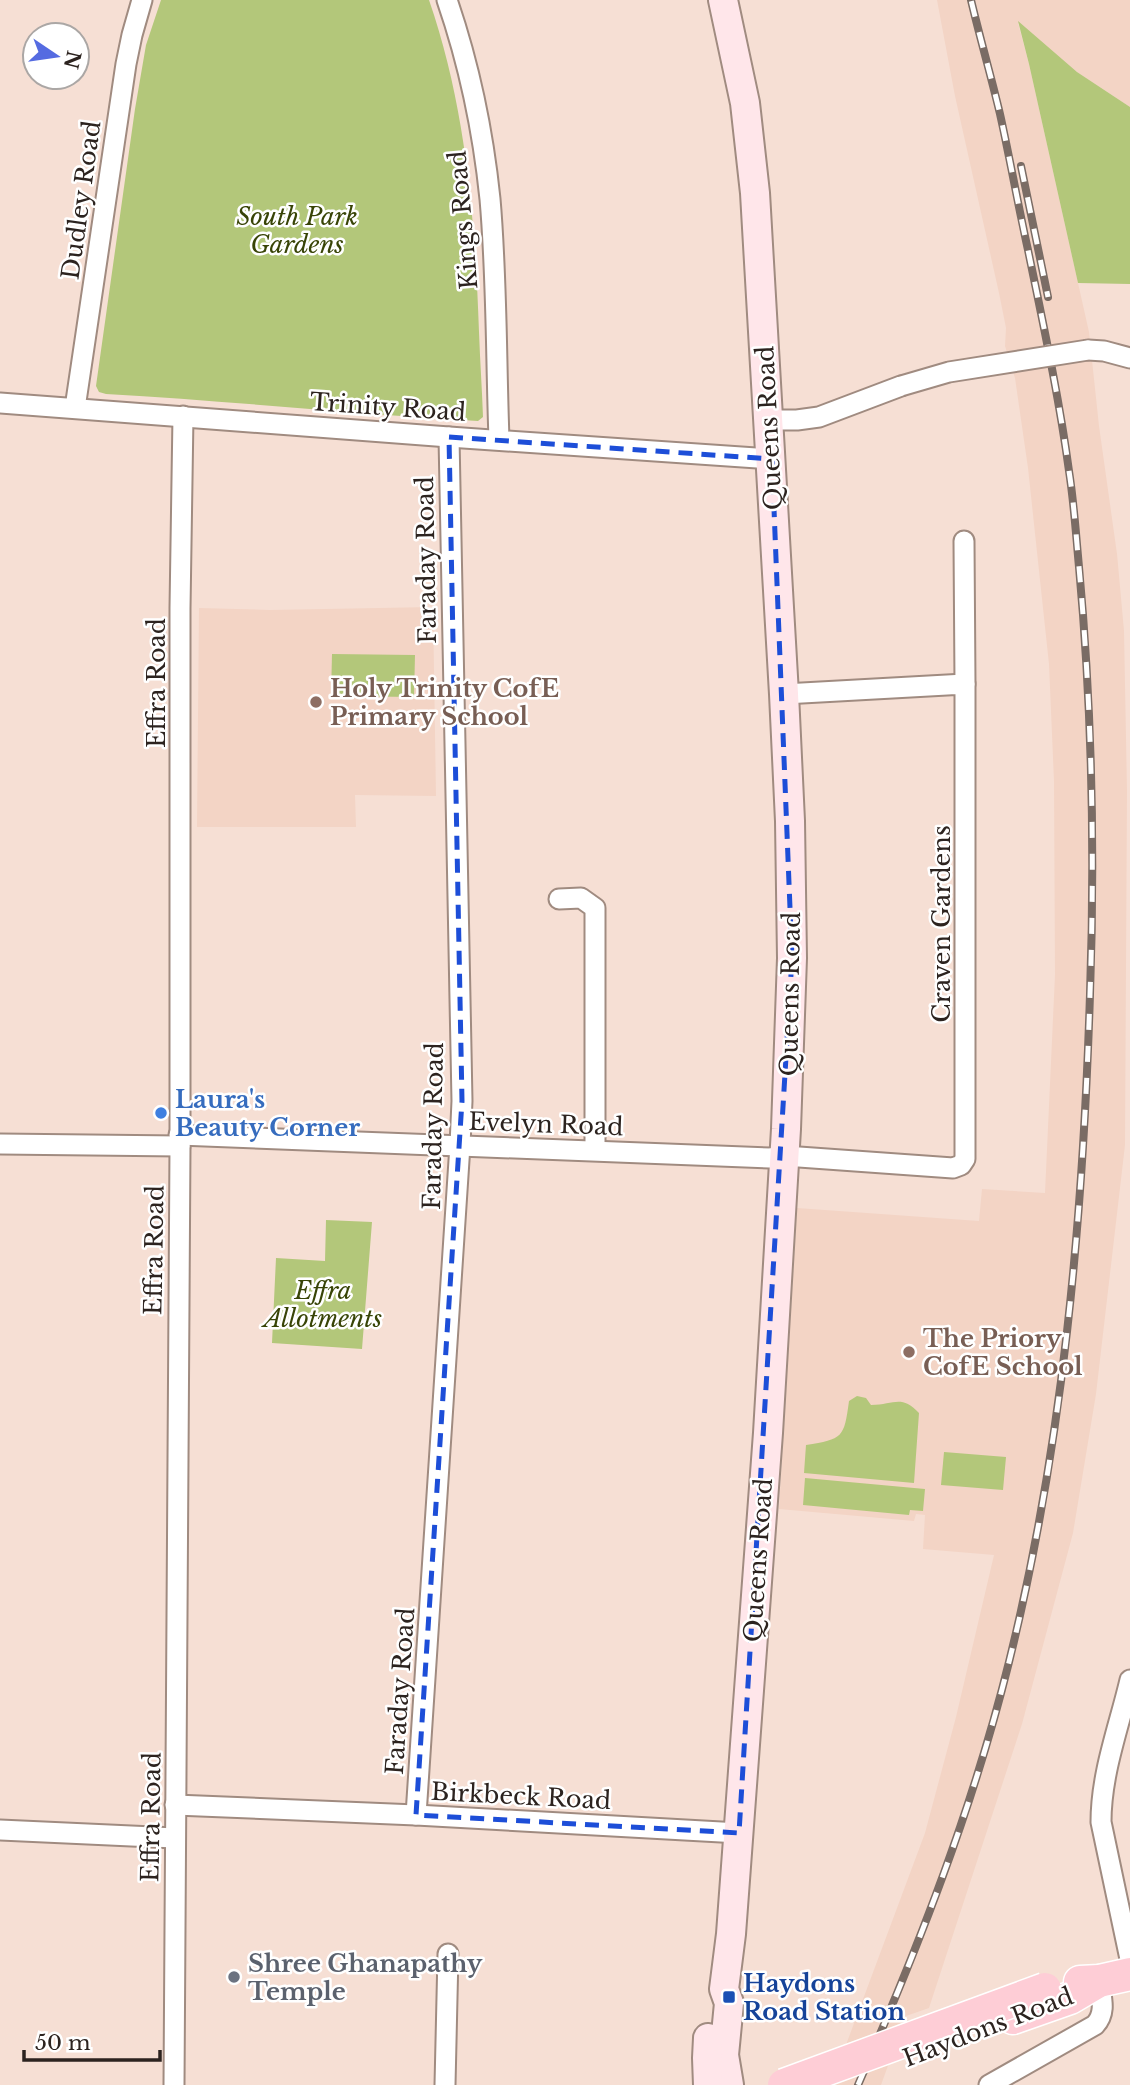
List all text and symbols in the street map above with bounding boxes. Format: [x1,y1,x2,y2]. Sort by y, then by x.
north arrow [21,21,91,91]
text: N [59,48,85,71]
street label: Dudley Road [55,119,107,281]
street label: Kings Road [442,149,484,291]
park label: South Park Gardens [236,202,358,259]
street label: Queens Road [750,345,788,511]
street label: Trinity Road [309,387,467,427]
street label: Faraday Road [410,476,442,644]
street label: Effra Road [142,618,171,748]
place label: Holy Trinity CofE Primary School [330,674,559,731]
marker: Holy Trinity CofE Primary School [308,694,324,710]
street label: Craven Gardens [927,825,956,1023]
street label: Queens Road [774,911,806,1077]
street label: Faraday Road [417,1042,449,1210]
place label: Laura's Beauty Corner [175,1085,360,1142]
marker: Laura's Beauty Corner [153,1105,169,1121]
street label: Evelyn Road [468,1107,624,1141]
street label: Effra Road [138,1185,170,1315]
park label: Effra Allotments [261,1276,382,1333]
place label: The Priory CofE School [923,1324,1083,1381]
marker: The Priory CofE School [901,1344,917,1360]
street label: Queens Road [738,1477,778,1643]
street label: Faraday Road [380,1606,420,1776]
street label: Effra Road [135,1752,167,1882]
street label: Birkbeck Road [430,1777,612,1815]
place label: Shree Ghanapathy Temple [248,1949,483,2006]
marker: Shree Ghanapathy Temple [226,1969,242,1985]
place label: Haydons Road Station [743,1969,905,2026]
street label: Haydons Road [899,1981,1077,2073]
marker: Haydons Road Station [721,1989,737,2005]
scale bar [24,2018,161,2062]
text: 50 m [35,2030,91,2056]

